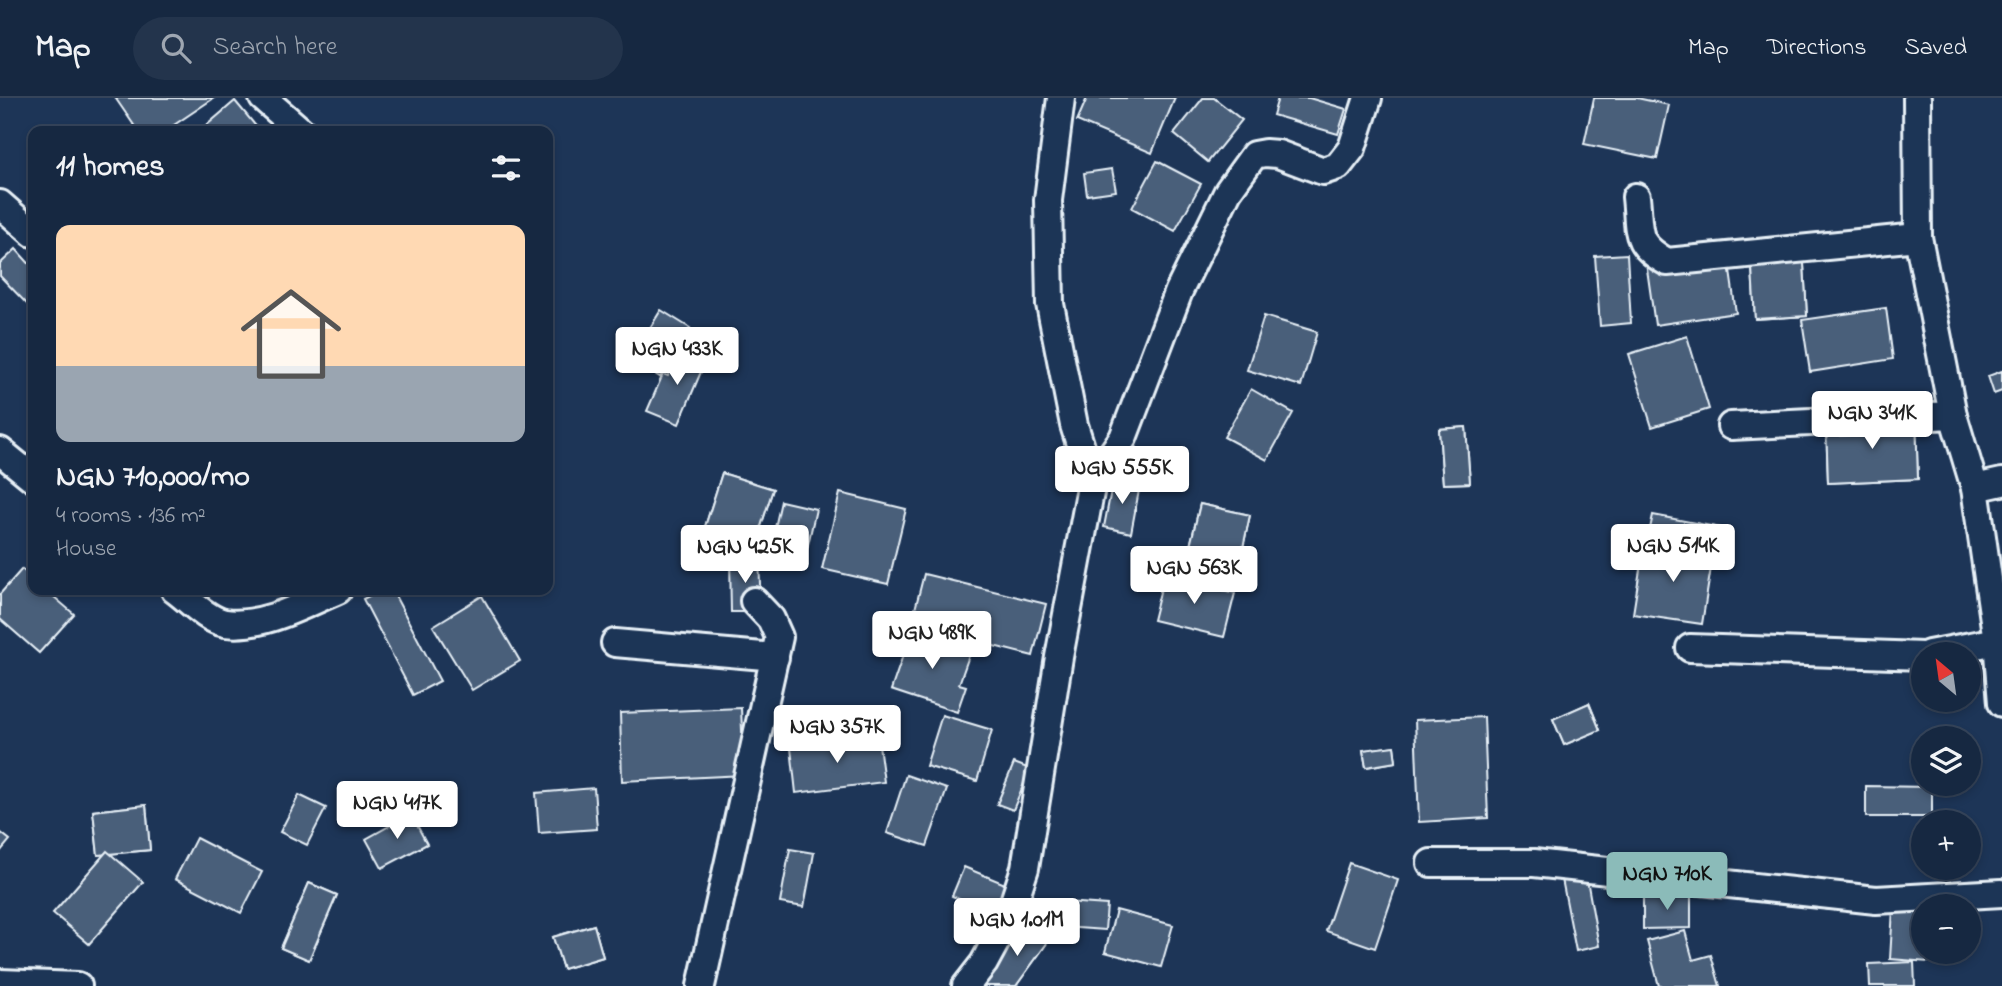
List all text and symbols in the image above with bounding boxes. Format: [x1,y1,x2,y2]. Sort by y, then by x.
search box [133,17,623,80]
text: Map [35,24,91,72]
icon: search [157,29,195,67]
text: Search here [213,29,337,67]
text: Map [1688,31,1729,66]
text: Directions [1767,31,1866,66]
text: Saved [1904,31,1967,66]
text: 11 homes [56,146,164,190]
icon: filters [487,149,525,187]
icon: home [228,271,354,397]
pin: NGN 433K [605,328,749,387]
text: NGN 433K [632,333,722,366]
pin: NGN 341K [1800,392,1944,451]
text: NGN 341K [1828,397,1916,430]
pin: NGN 555K [1050,446,1194,506]
text: NGN 555K [1071,452,1173,485]
text: NGN 710,000/mo [56,456,250,500]
text: 4 rooms · 136 m² [56,500,206,533]
pin: NGN 514K [1601,524,1745,584]
pin: NGN 425K [673,526,817,585]
text: NGN 514K [1627,530,1719,563]
text: NGN 425K [697,531,793,564]
text: House [56,533,116,566]
pin: NGN 563K [1122,546,1266,606]
text: NGN 563K [1146,552,1242,585]
pin: NGN 489K [860,612,1004,671]
text: NGN 489K [888,617,976,650]
north arrow [1911,642,1981,712]
map controls [1911,642,1981,964]
pin: NGN 357K [765,706,909,765]
text: NGN 357K [790,711,884,744]
button: layers [1911,726,1981,796]
pin: NGN 417K [325,782,469,841]
text: NGN 417K [353,787,441,820]
button: + [1911,810,1981,880]
pin: NGN 710K [1595,852,1739,912]
text: NGN 710K [1622,858,1712,891]
button: − [1911,894,1981,964]
pin: NGN 1.01M [937,898,1097,958]
text: NGN 1.01M [970,904,1064,937]

